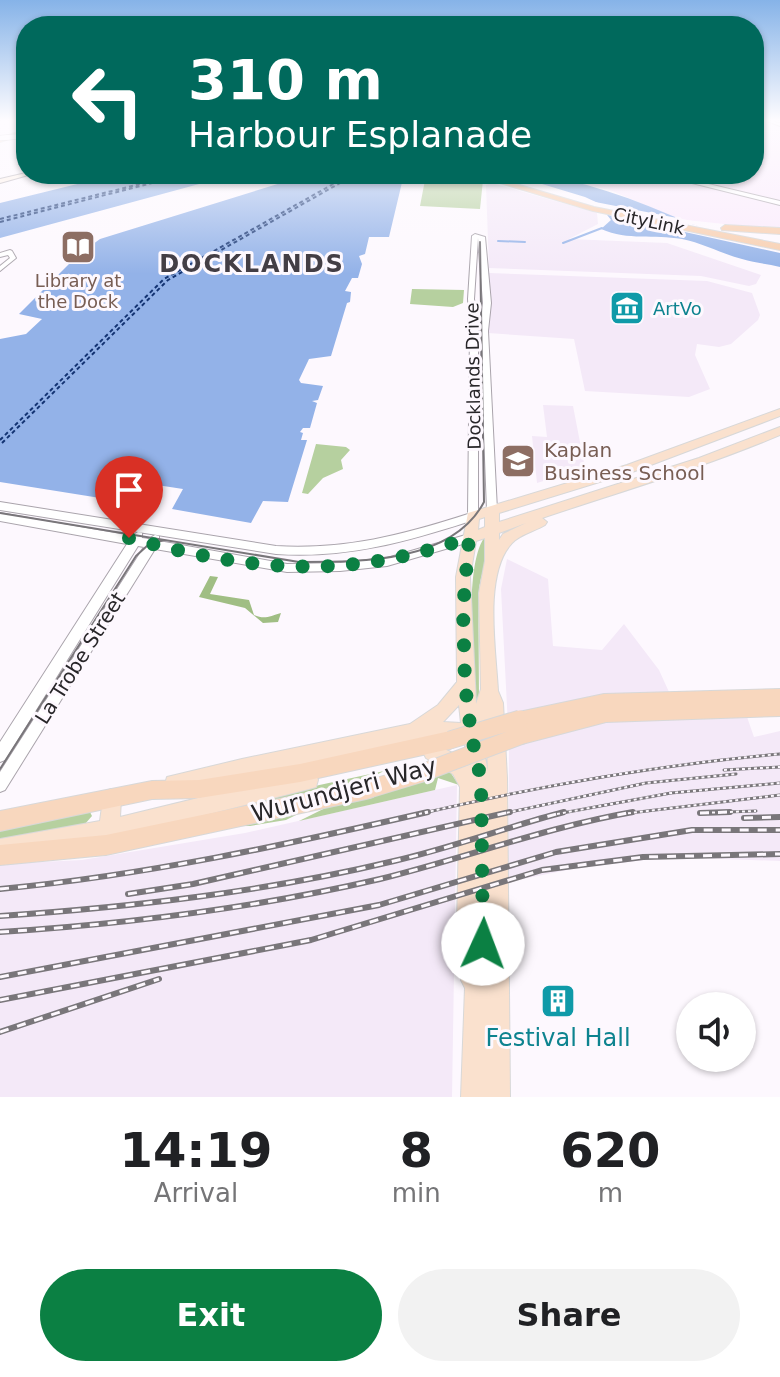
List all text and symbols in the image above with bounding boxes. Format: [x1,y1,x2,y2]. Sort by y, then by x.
text: 310 m [188,47,383,112]
icon: left [56,48,160,152]
text: Harbour Esplanade [188,114,532,155]
street label: CityLink [612,203,687,239]
library icon: Library at the Dock [59,228,97,266]
district label: DOCKLANDS [159,250,345,278]
place label: Library at the Dock [35,270,121,312]
museum icon: ArtVo [608,289,646,327]
place label: ArtVo [653,298,702,319]
street label: Docklands Drive [461,302,485,450]
place label: Kaplan Business School [544,438,705,485]
school or university icon: Kaplan Business School [499,442,537,480]
pin [95,456,163,538]
icon: arrive [107,468,151,512]
street label: La Trobe Street [30,587,130,728]
street label: Wurundjeri Way [248,752,440,828]
position arrow [441,902,525,986]
building icon: Festival Hall [539,982,577,1020]
map controls [676,992,756,1072]
button: sound [676,992,756,1072]
place label: Festival Hall [485,1024,631,1052]
text: 14:19 [119,1122,272,1178]
text: 8 [400,1122,433,1178]
text: 620 [560,1122,660,1178]
text: Arrival [154,1178,238,1208]
text: min [392,1178,441,1208]
text: m [598,1178,623,1208]
button: Exit [40,1269,382,1361]
button: Share [398,1269,740,1361]

